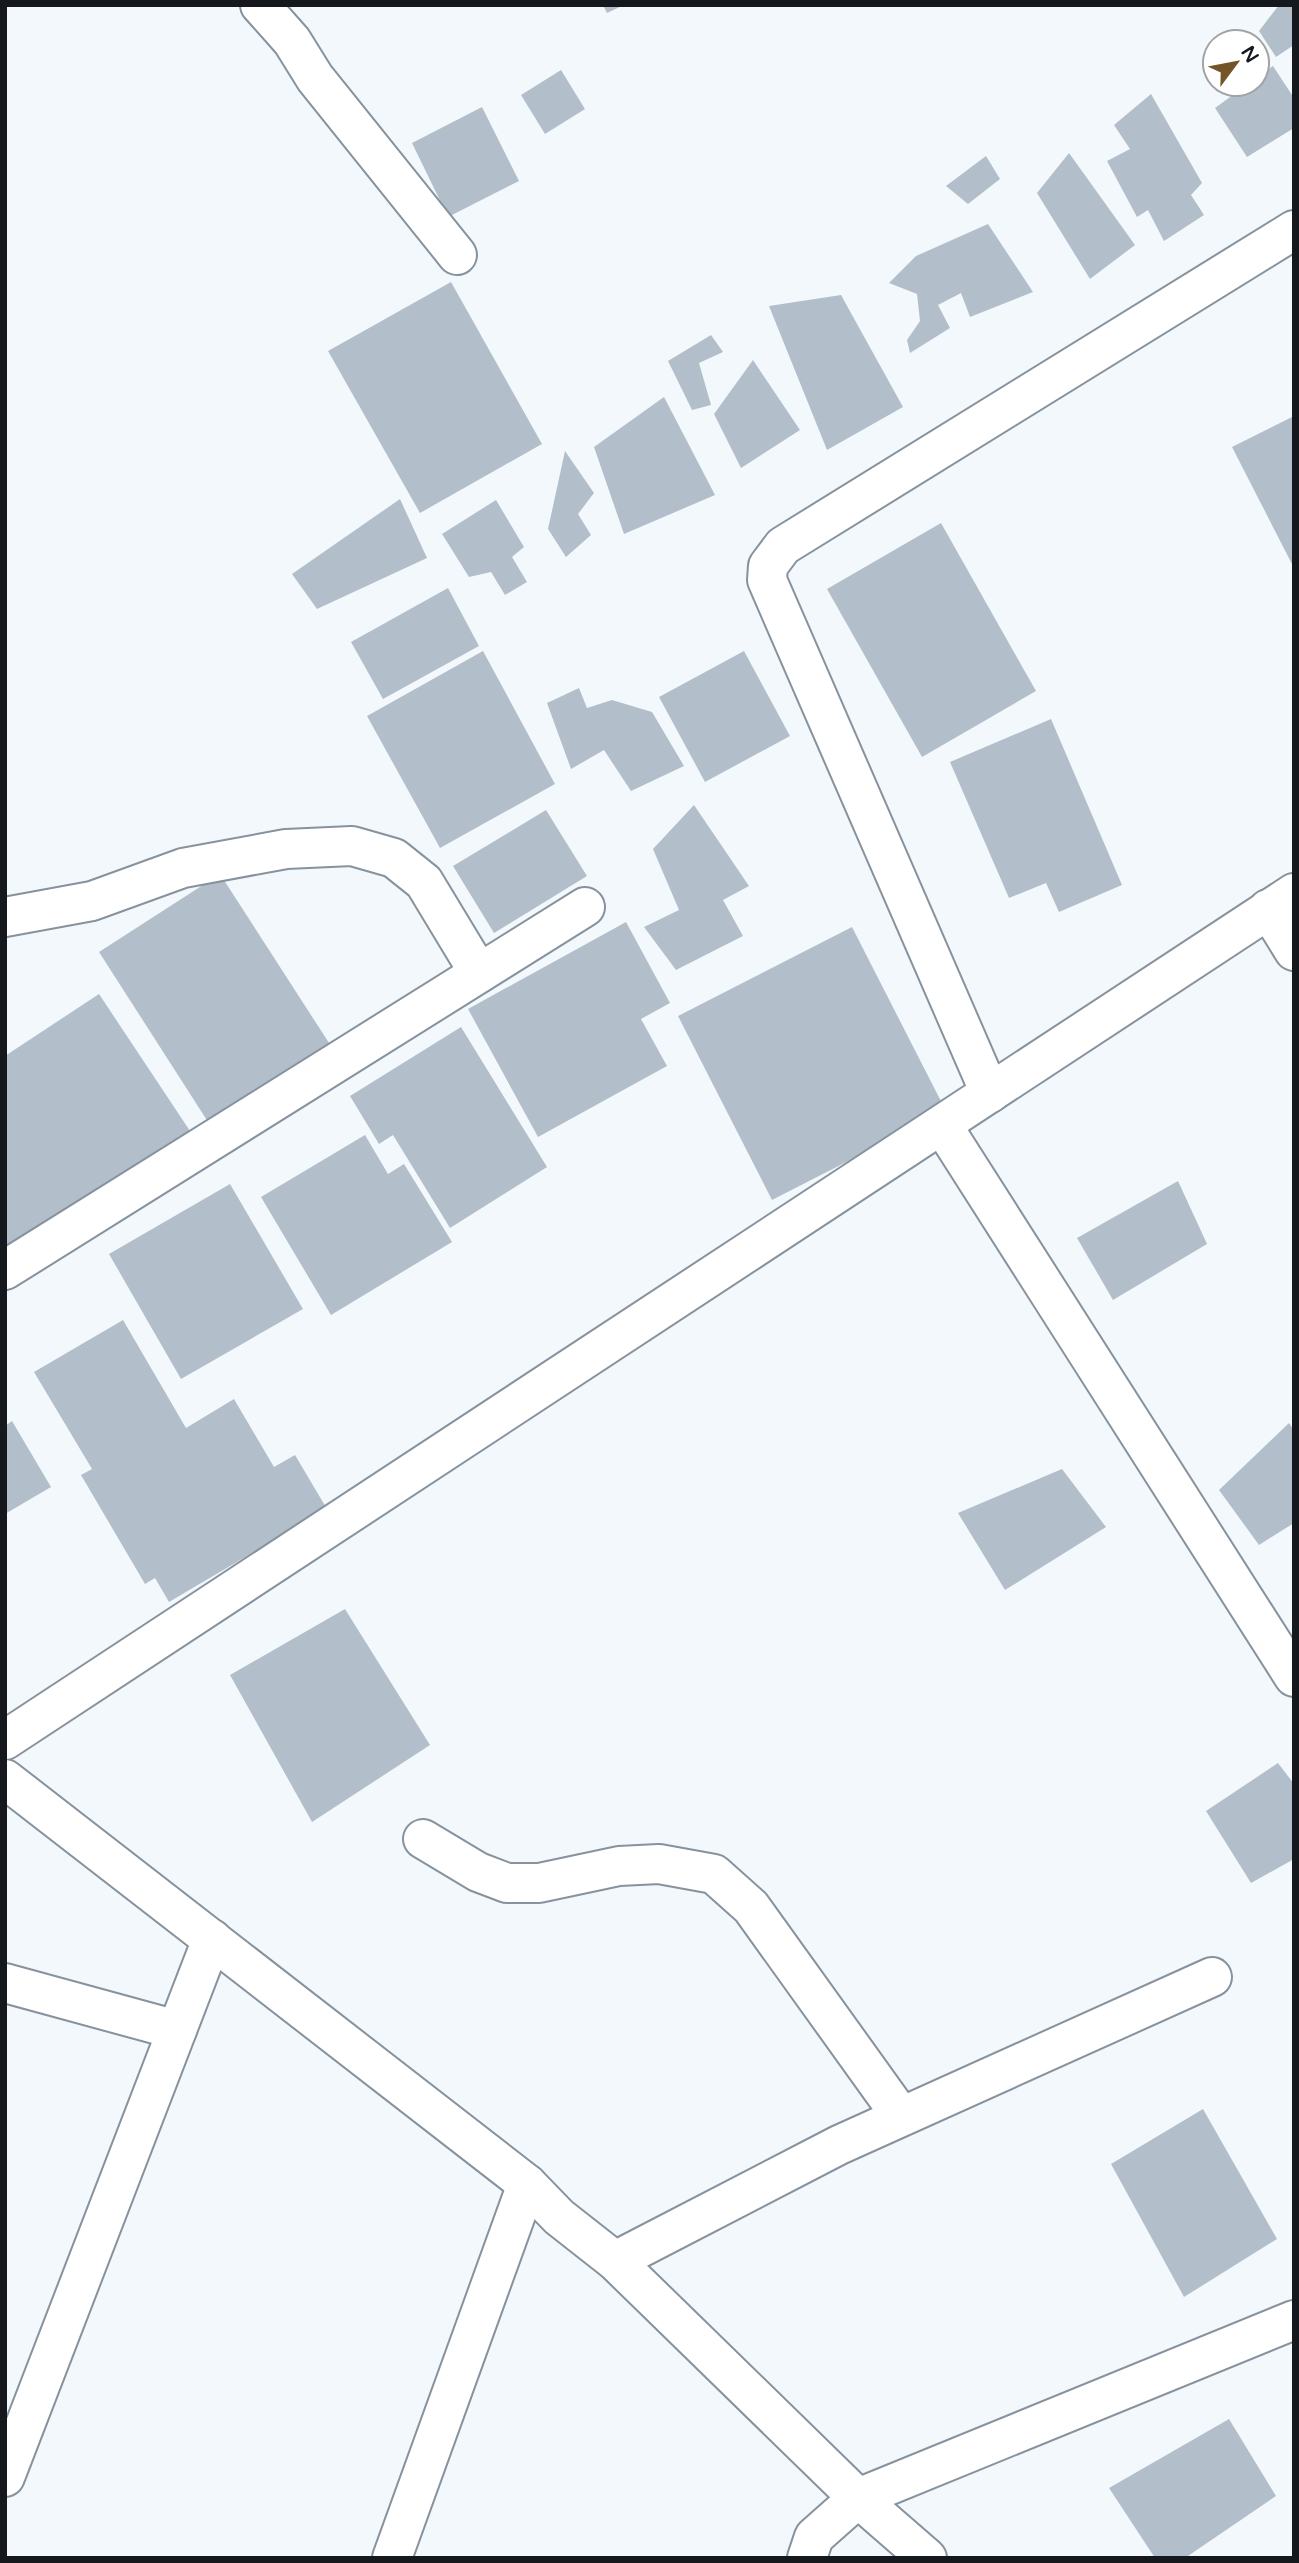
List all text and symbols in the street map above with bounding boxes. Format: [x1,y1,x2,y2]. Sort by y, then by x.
north arrow [1201,28,1271,98]
text: N [1236,42,1263,67]

